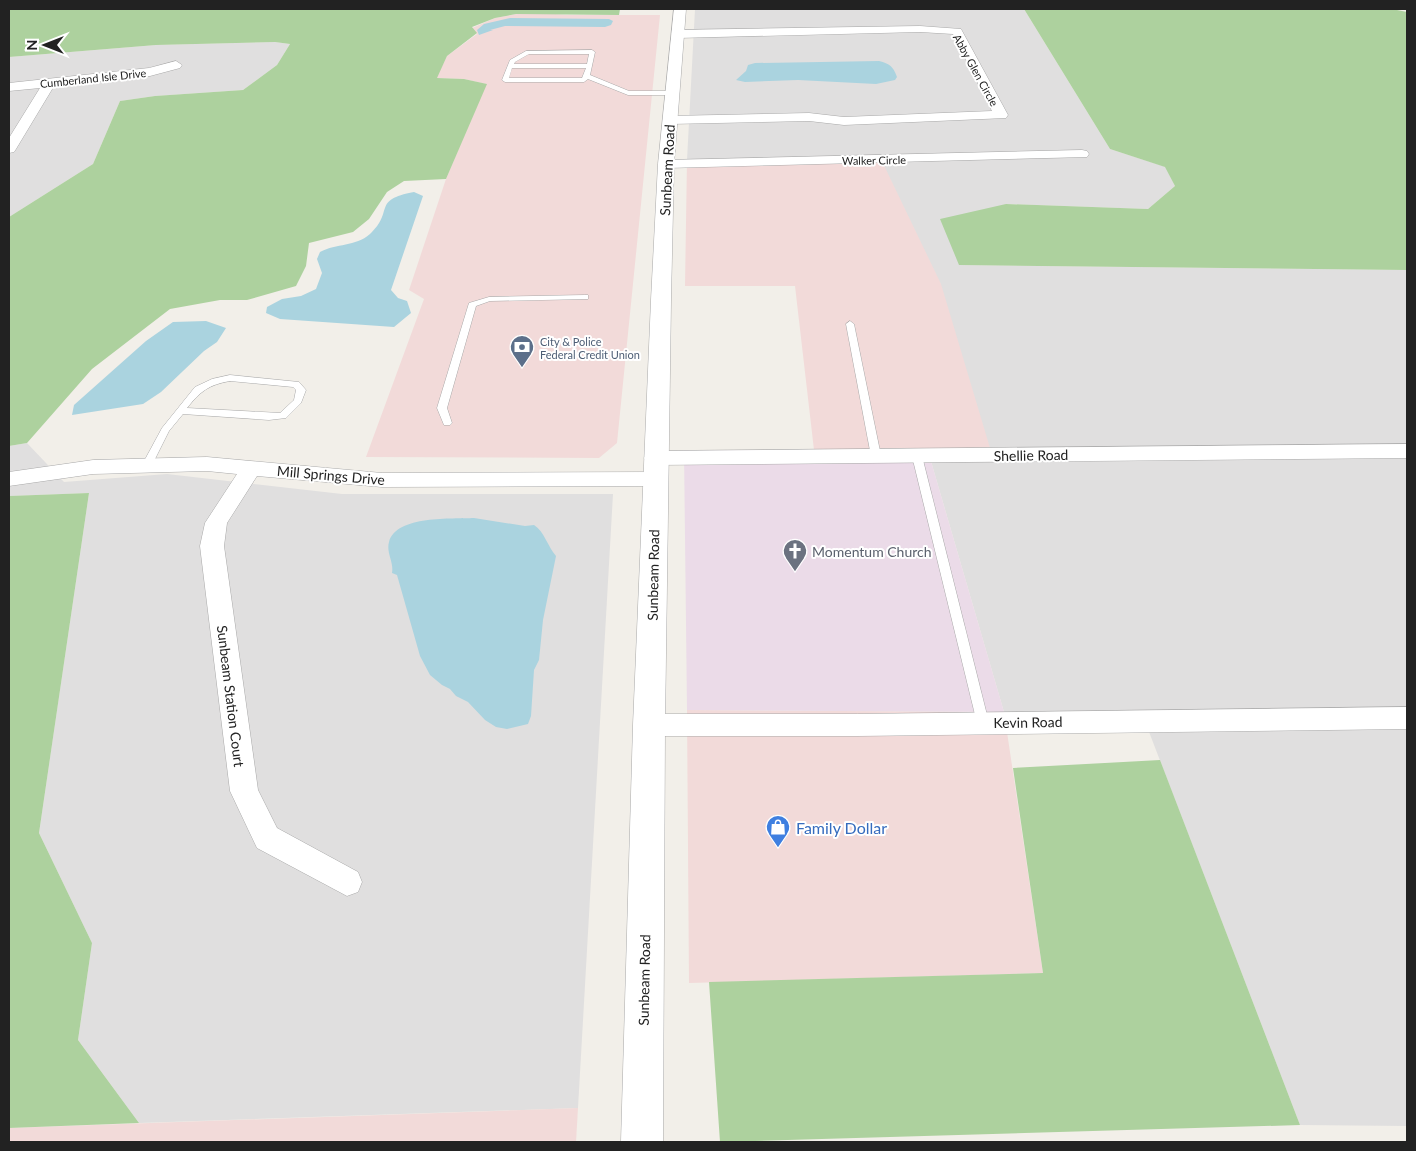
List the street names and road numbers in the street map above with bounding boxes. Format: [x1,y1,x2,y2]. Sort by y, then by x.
street label: Abby Glen Circle [951,32,1001,109]
street label: Cumberland Isle Drive [39,66,147,90]
street label: Sunbeam Road [656,124,678,216]
street label: Walker Circle [842,153,906,167]
street label: Shellie Road [994,446,1068,464]
street label: Mill Springs Drive [276,462,386,488]
street label: Sunbeam Road [644,529,662,621]
street label: Sunbeam Station Court [214,624,248,768]
street label: Kevin Road [993,713,1063,731]
street label: Sunbeam Road [635,934,653,1026]

